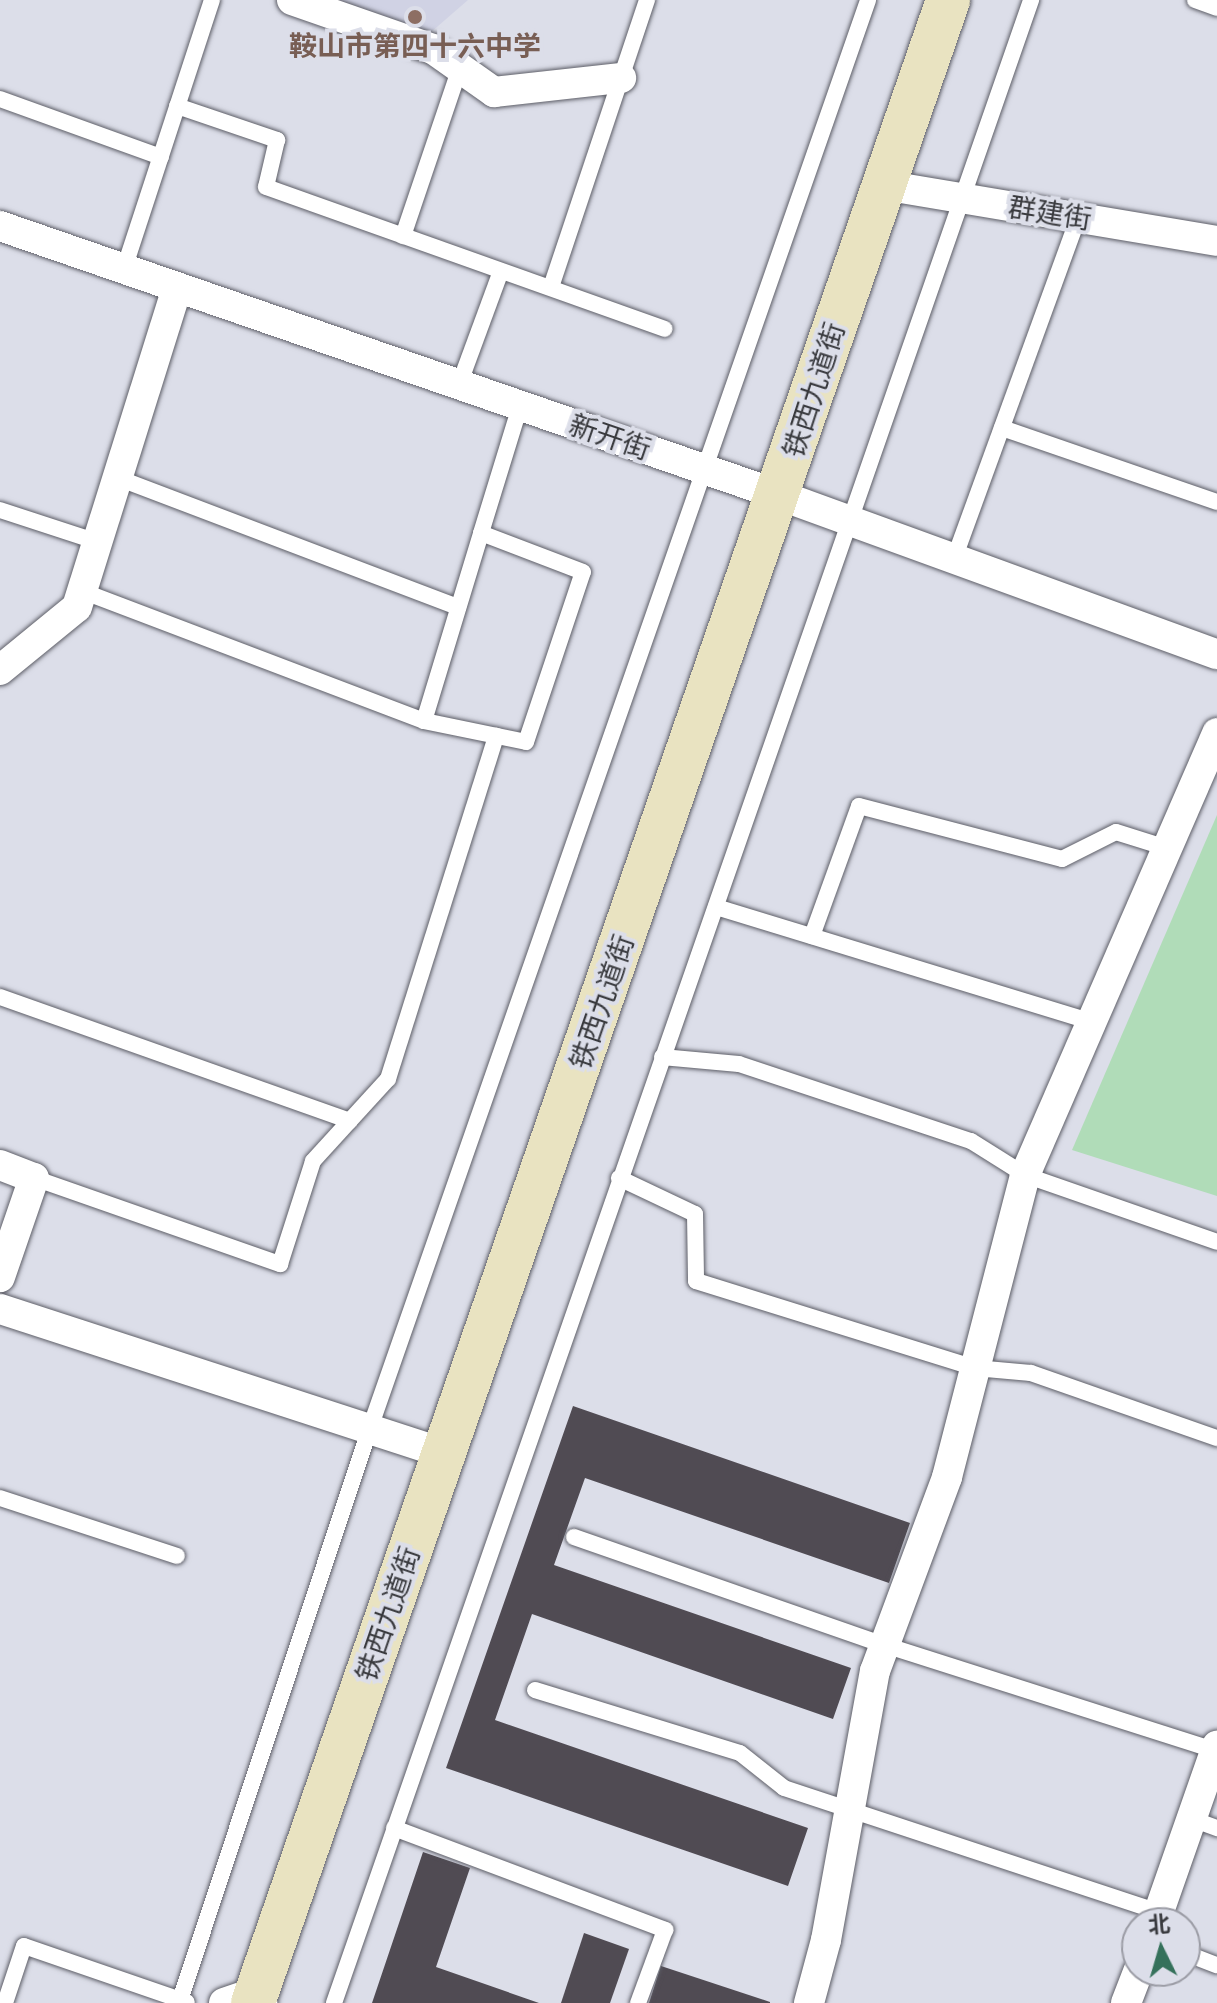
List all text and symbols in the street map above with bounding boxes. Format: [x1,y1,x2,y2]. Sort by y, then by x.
marker: 鞍山市第四十六中学 [406,8,424,26]
place label: 鞍山市第四十六中学 [289,29,541,63]
street label: 群建街 [1006,190,1094,236]
street label: 铁西九道街 [776,318,852,462]
street label: 新开街 [565,407,655,467]
street label: 铁西九道街 [563,930,641,1074]
street label: 铁西九道街 [349,1542,427,1686]
north arrow [1121,1907,1201,1987]
text: 北 [1147,1910,1171,1939]

